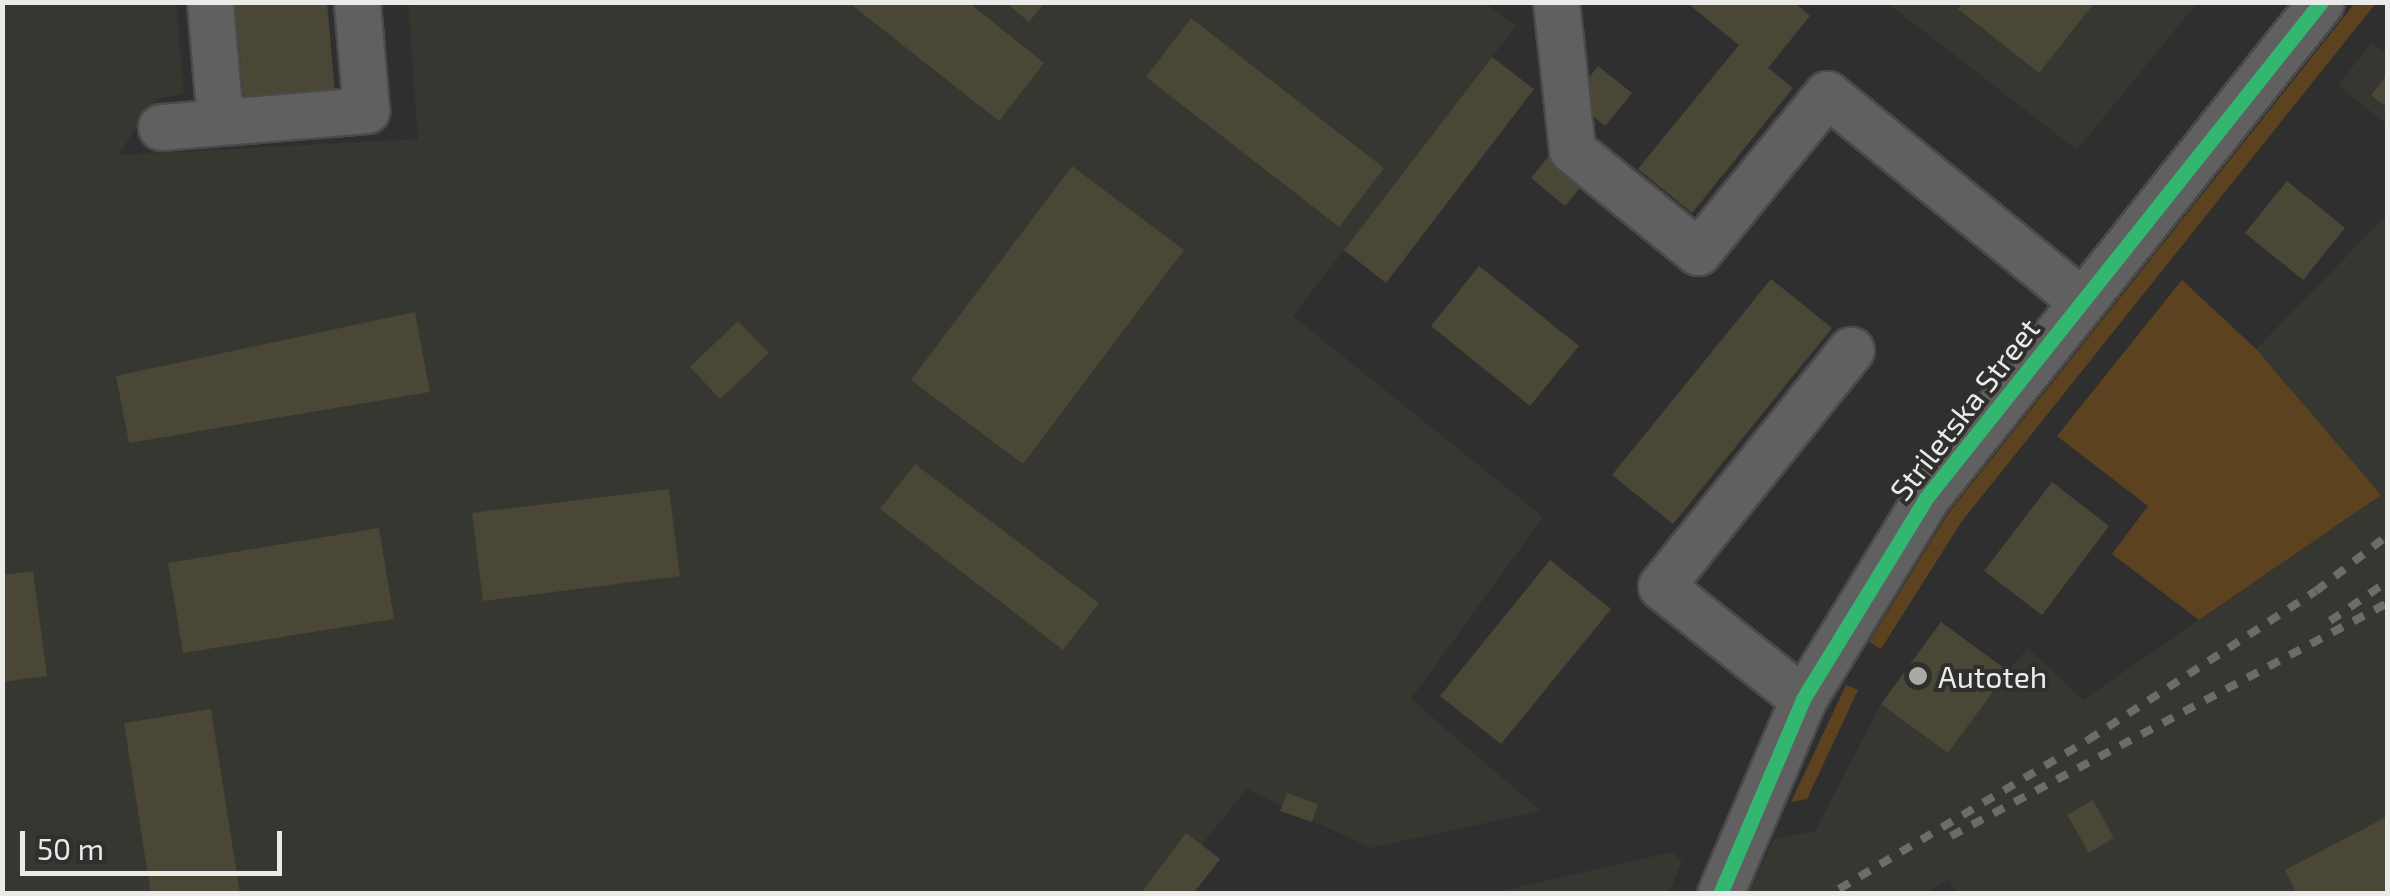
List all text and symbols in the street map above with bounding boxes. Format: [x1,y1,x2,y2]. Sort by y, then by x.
street label: Striletska Street [1882,311,2046,507]
place label: Autoteh [1938,658,2047,694]
marker: Autoteh [1907,665,1929,687]
scale bar [25,811,288,873]
text: 50 m [37,830,104,866]

